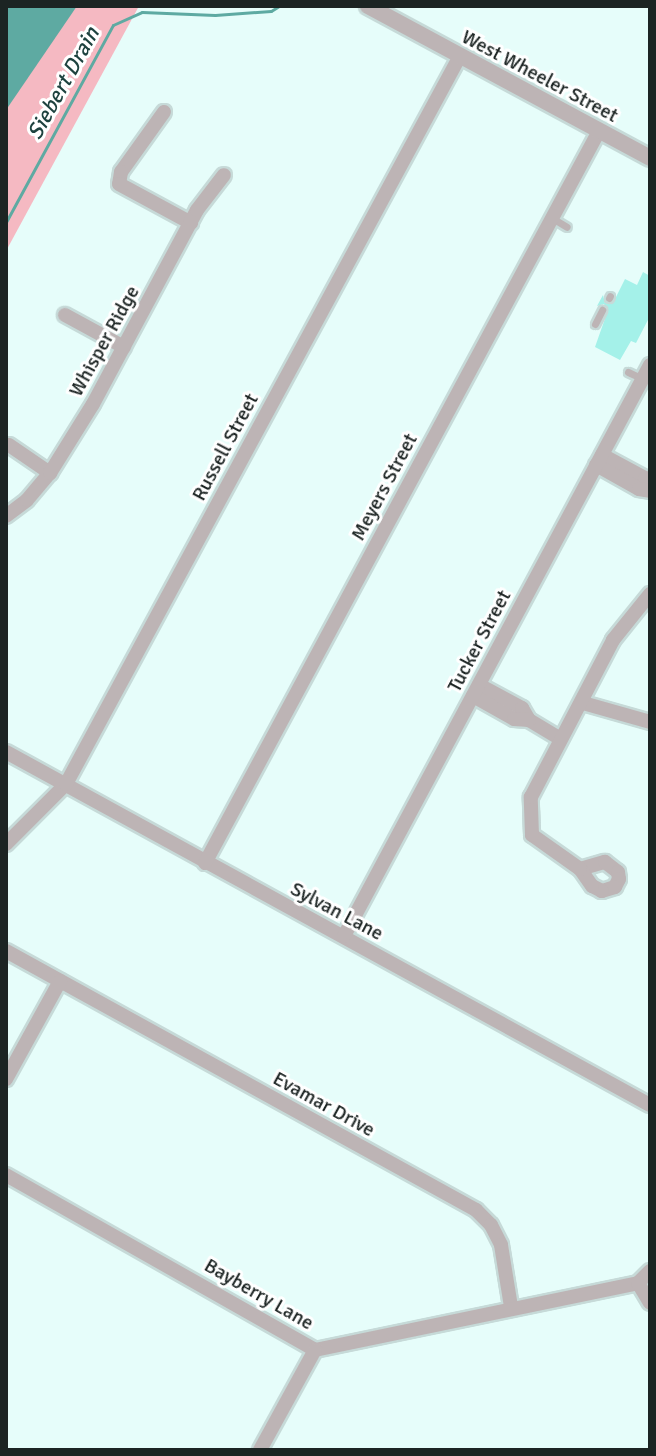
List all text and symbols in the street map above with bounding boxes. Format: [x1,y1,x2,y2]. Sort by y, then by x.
water label: Siebert Drain [21,22,105,144]
street label: West Wheeler Street [458,25,622,127]
street label: Whisper Ridge [64,281,144,401]
street label: Russell Street [187,389,263,505]
street label: Meyers Street [346,429,422,545]
street label: Tucker Street [442,586,516,696]
street label: Sylvan Lane [287,877,387,945]
street label: Evamar Drive [269,1066,379,1142]
street label: Bayberry Lane [200,1253,318,1335]

